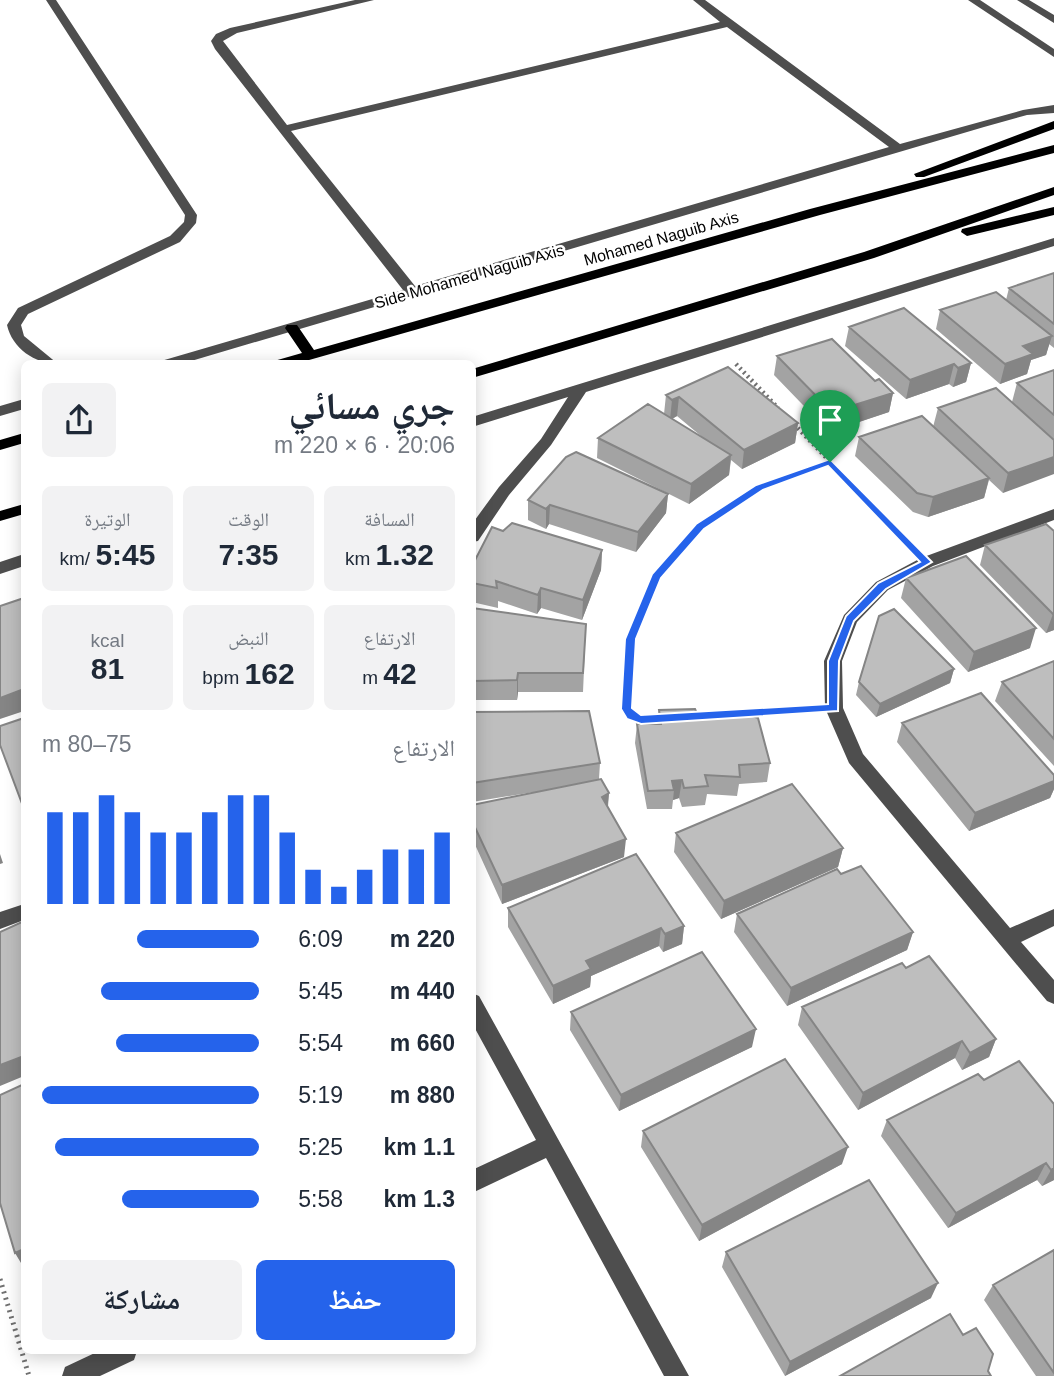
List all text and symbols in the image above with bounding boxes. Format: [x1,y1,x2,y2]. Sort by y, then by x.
street label: Mohamed Naguib Axis [582,208,740,269]
street label: Side Mohamed Naguib Axis [372,241,566,312]
button: share [42,383,116,457]
text: جري مسائي [289,385,455,427]
pin [800,390,860,462]
icon: arrive [811,401,849,439]
text: 20:06 · 6 × 220 m [274,432,455,458]
text: الوتيرة [84,509,131,530]
text: الوقت [228,509,269,530]
text: المسافة [364,509,415,530]
text: 5:45 [95,538,155,571]
text: 7:35 [218,538,279,571]
text: 1.32 [376,538,434,571]
text: /km [60,548,95,569]
text: km [345,548,376,569]
text: النبض [228,628,269,649]
text: الارتفاع [364,628,415,649]
text: kcal [91,630,124,651]
text: 81 [91,652,124,685]
text: 162 [245,657,295,690]
text: 42 [383,657,417,690]
text: bpm [202,667,245,688]
text: m [362,667,383,688]
text: 75–80 m [42,731,132,757]
text: الارتفاع [392,735,455,761]
text: 6:09 [298,926,343,952]
text: 220 m [390,926,455,952]
text: 5:45 [298,978,343,1004]
text: 440 m [390,978,455,1004]
text: 5:54 [298,1030,343,1056]
text: 660 m [390,1030,455,1056]
text: 5:19 [298,1082,343,1108]
text: 880 m [390,1082,455,1108]
text: 5:25 [298,1134,343,1160]
text: 1.1 km [383,1134,455,1160]
text: 5:58 [298,1186,343,1212]
text: 1.3 km [383,1186,455,1212]
button: مشاركة [42,1260,242,1340]
button: حفظ [256,1260,455,1340]

